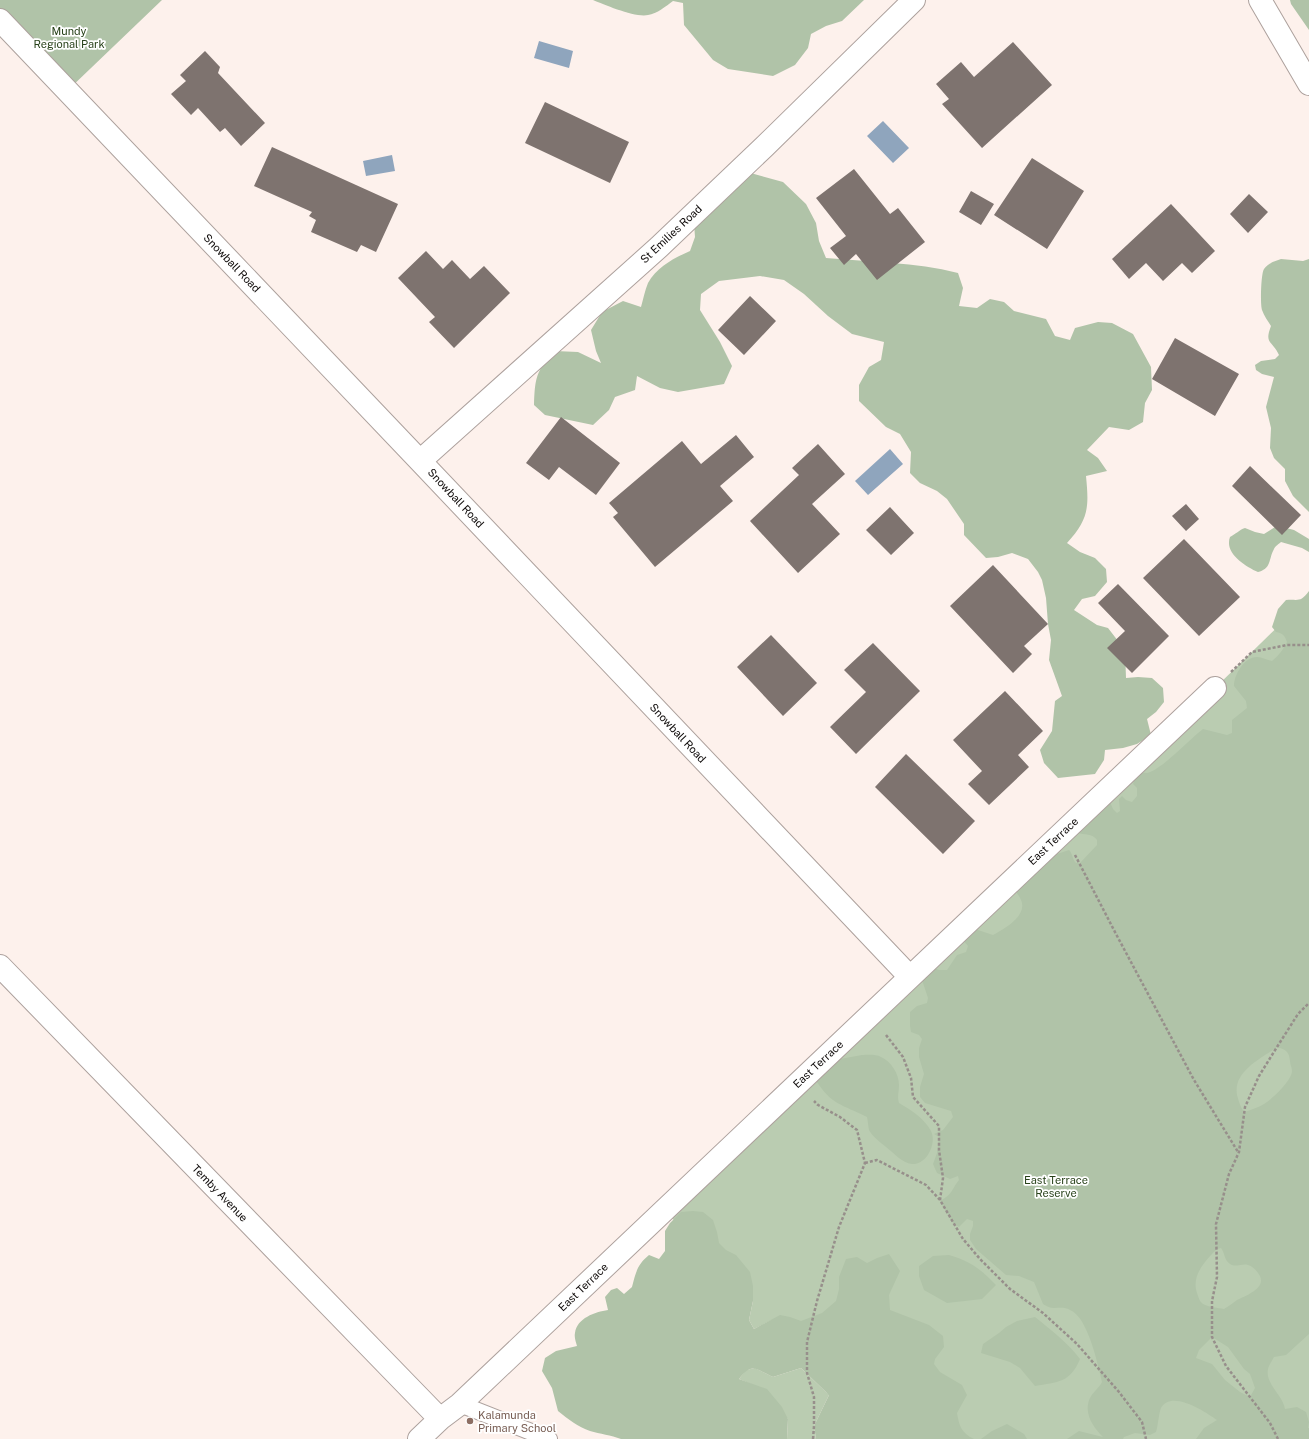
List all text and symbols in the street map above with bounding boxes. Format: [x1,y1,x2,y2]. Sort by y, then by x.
park label: Mundy Regional Park [33,25,105,50]
street label: St Emilies Road [638,202,704,266]
street label: Snowball Road [201,231,263,295]
street label: Snowball Road [426,466,486,530]
street label: Snowball Road [648,701,708,765]
street label: East Terrace [1026,815,1080,867]
street label: East Terrace [791,1038,845,1090]
street label: Temby Avenue [190,1162,250,1224]
park label: East Terrace Reserve [1024,1174,1088,1199]
street label: East Terrace [556,1261,610,1313]
place label: Kalamunda Primary School [478,1409,556,1434]
marker: Kalamunda Primary School [465,1416,475,1426]

